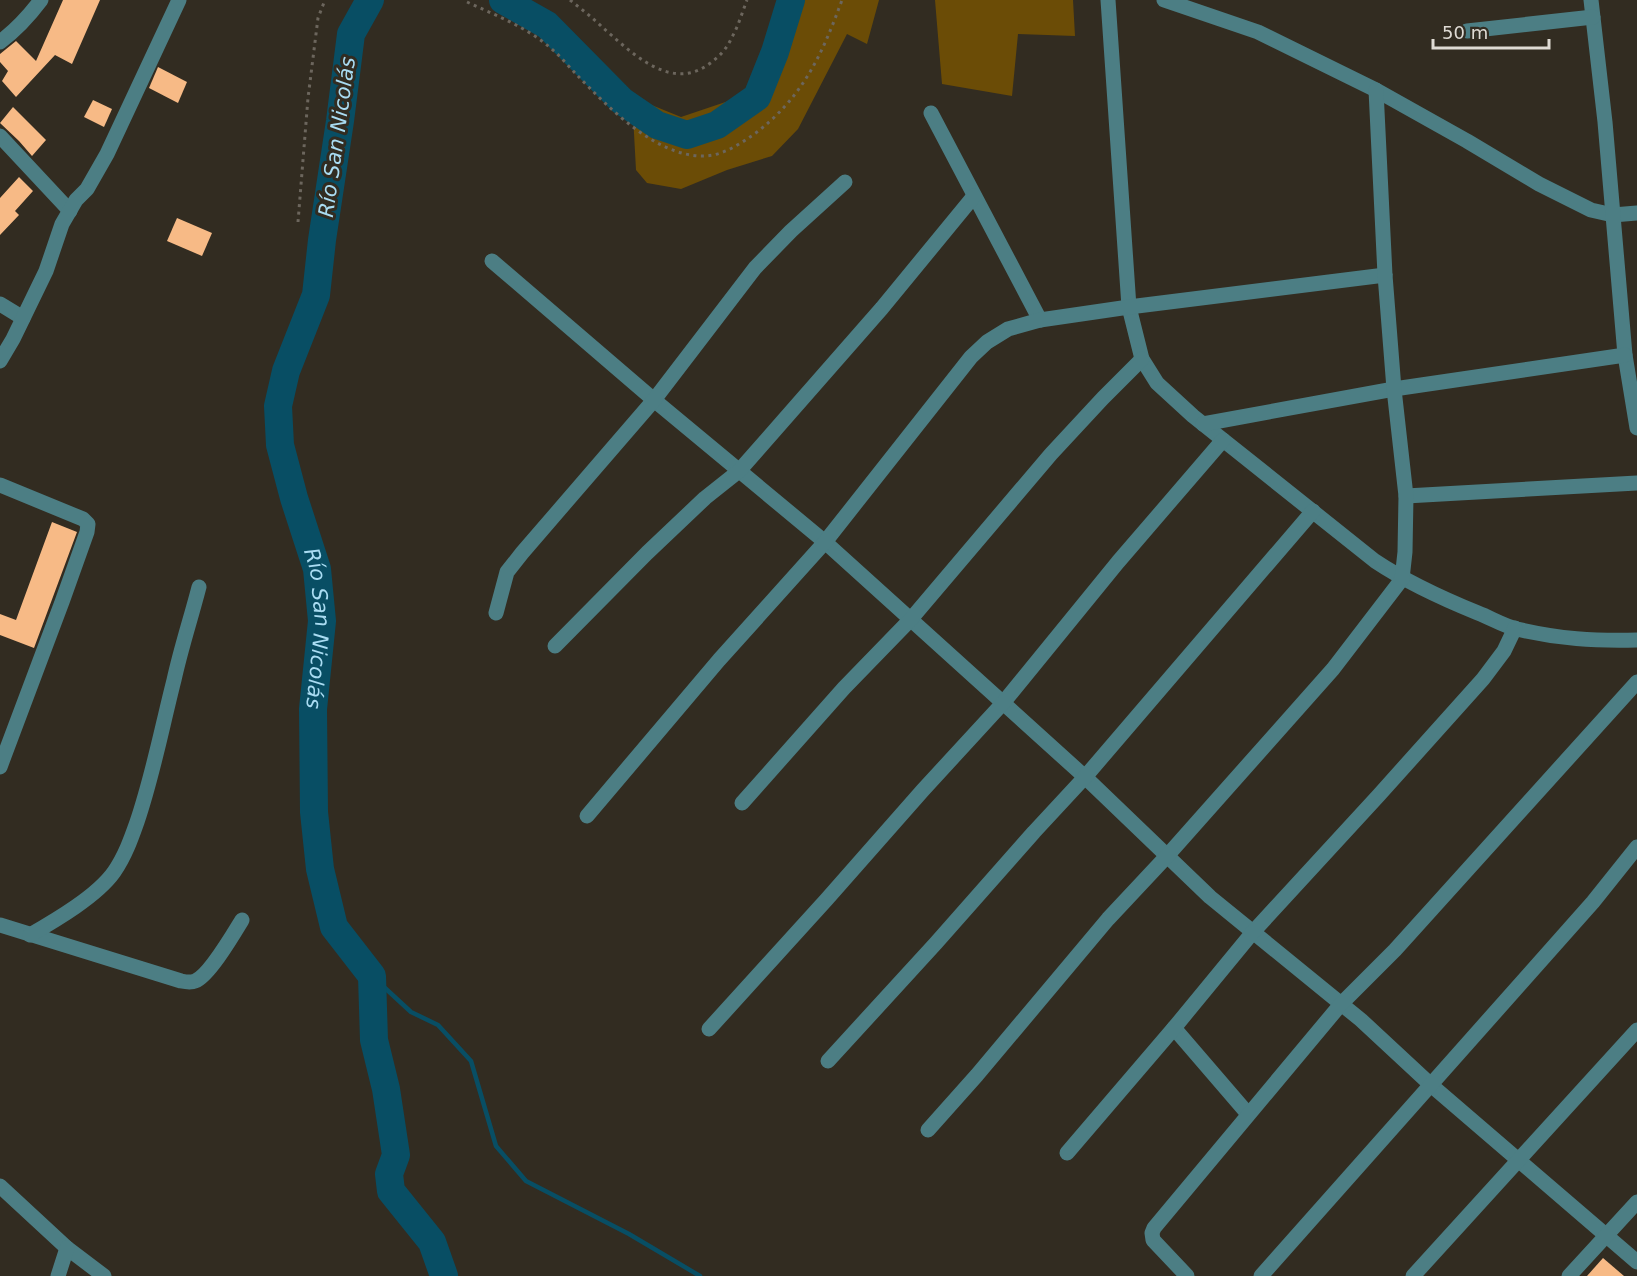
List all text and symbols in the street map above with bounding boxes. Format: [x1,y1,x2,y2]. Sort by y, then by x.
scale bar [1433,12,1548,50]
text: 50 m [1442,22,1488,43]
water label: Río San Nicolás [314,55,360,219]
water label: Río San Nicolás [299,545,335,710]

